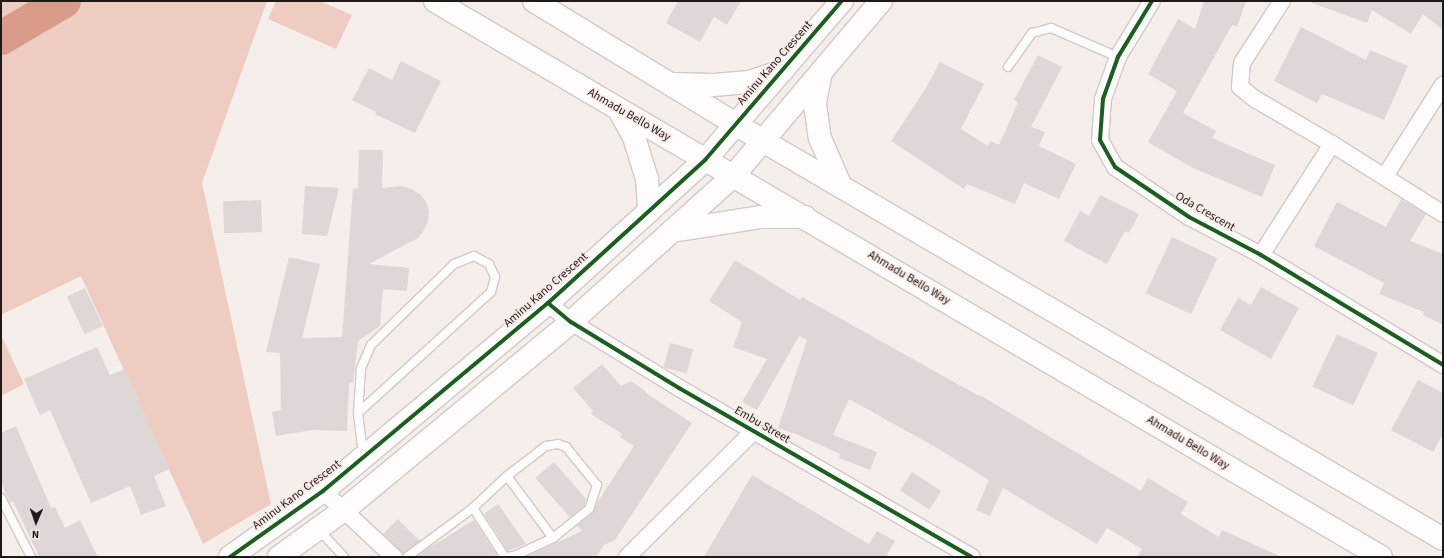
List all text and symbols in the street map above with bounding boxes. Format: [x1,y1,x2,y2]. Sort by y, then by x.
street label: Aminu Kano Crescent [734,18,816,108]
street label: Ahmadu Bello Way [585,85,673,145]
street label: Oda Crescent [1172,189,1238,235]
street label: Ahmadu Bello Way [865,248,953,308]
street label: Aminu Kano Crescent [501,249,591,331]
street label: Embu Street [732,403,792,447]
street label: Ahmadu Bello Way [1144,413,1232,473]
street label: Aminu Kano Crescent [250,457,344,533]
north arrow [16,502,56,542]
text: N [32,527,39,542]

